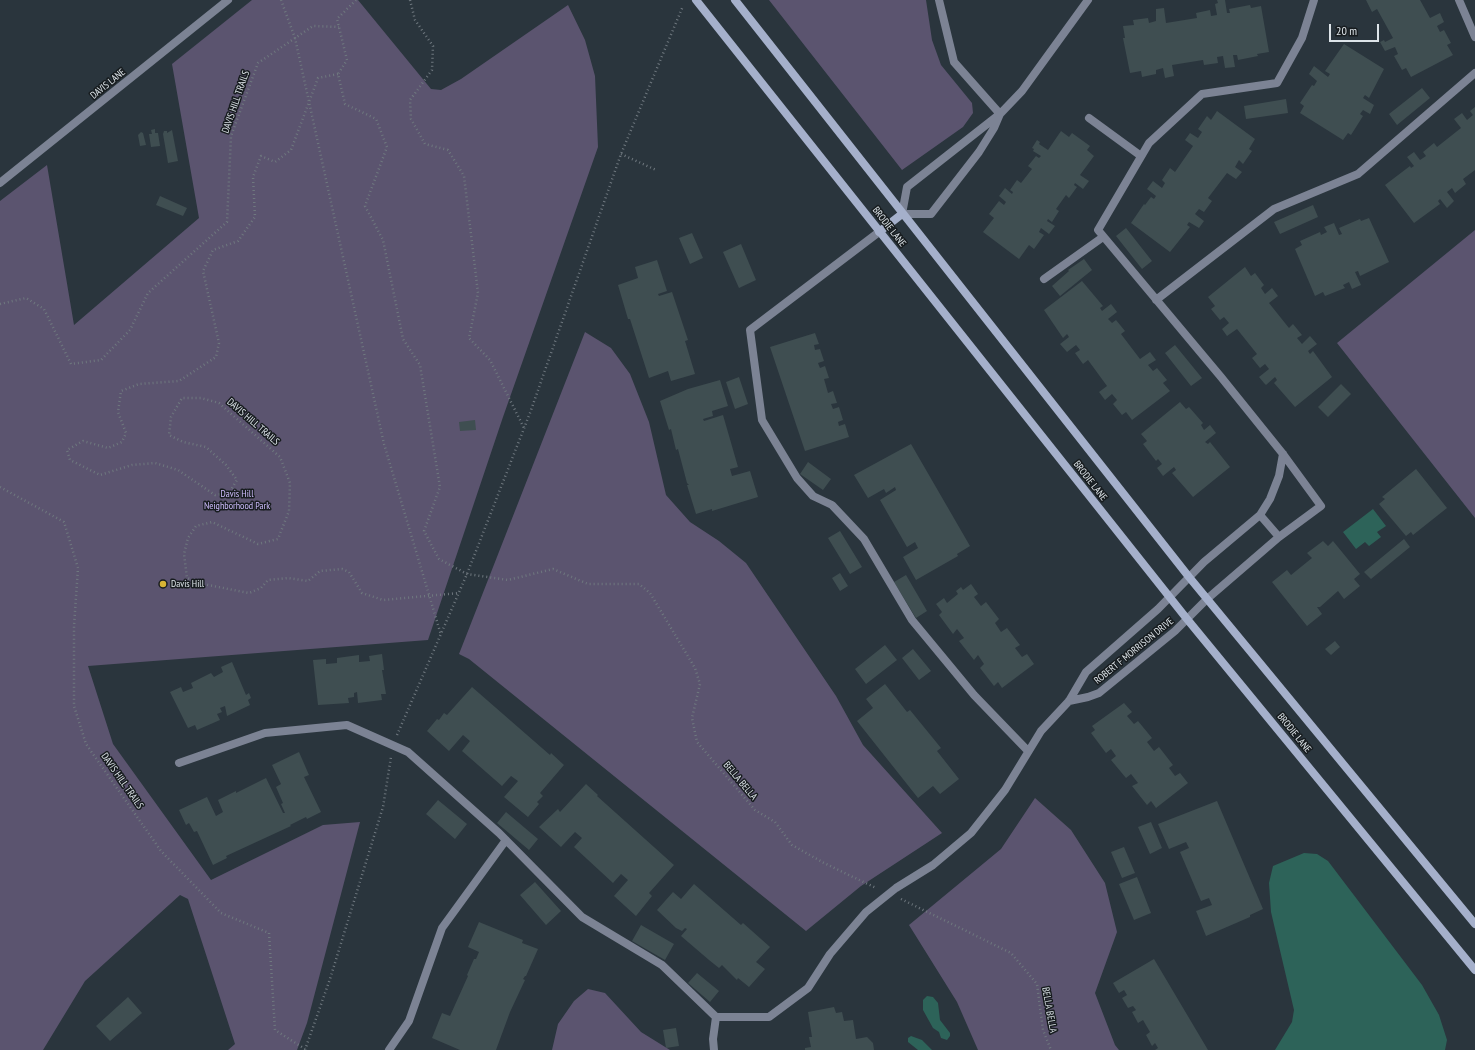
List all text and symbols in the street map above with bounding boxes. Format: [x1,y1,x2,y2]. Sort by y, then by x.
scale bar [1331,16,1381,42]
text: 20 m [1336,23,1357,38]
street label: DAVIS LANE [88,66,128,102]
street label: DAVIS HILL TRAILS [220,69,252,135]
street label: BRODIE LANE [870,205,908,249]
street label: DAVIS HILL TRAILS [224,396,282,448]
street label: BRODIE LANE [1071,459,1109,503]
park label: Davis Hill Neighborhood Park [204,488,270,512]
place label: Davis Hill [171,578,204,590]
marker: Davis Hill [158,579,168,589]
street label: ROBERT F MORRISON DRIVE [1092,615,1176,687]
street label: BRODIE LANE [1274,711,1314,755]
street label: DAVIS HILL TRAILS [98,751,146,811]
street label: BELLA BELLA [721,759,759,803]
street label: BELLA BELLA [1039,986,1059,1034]

